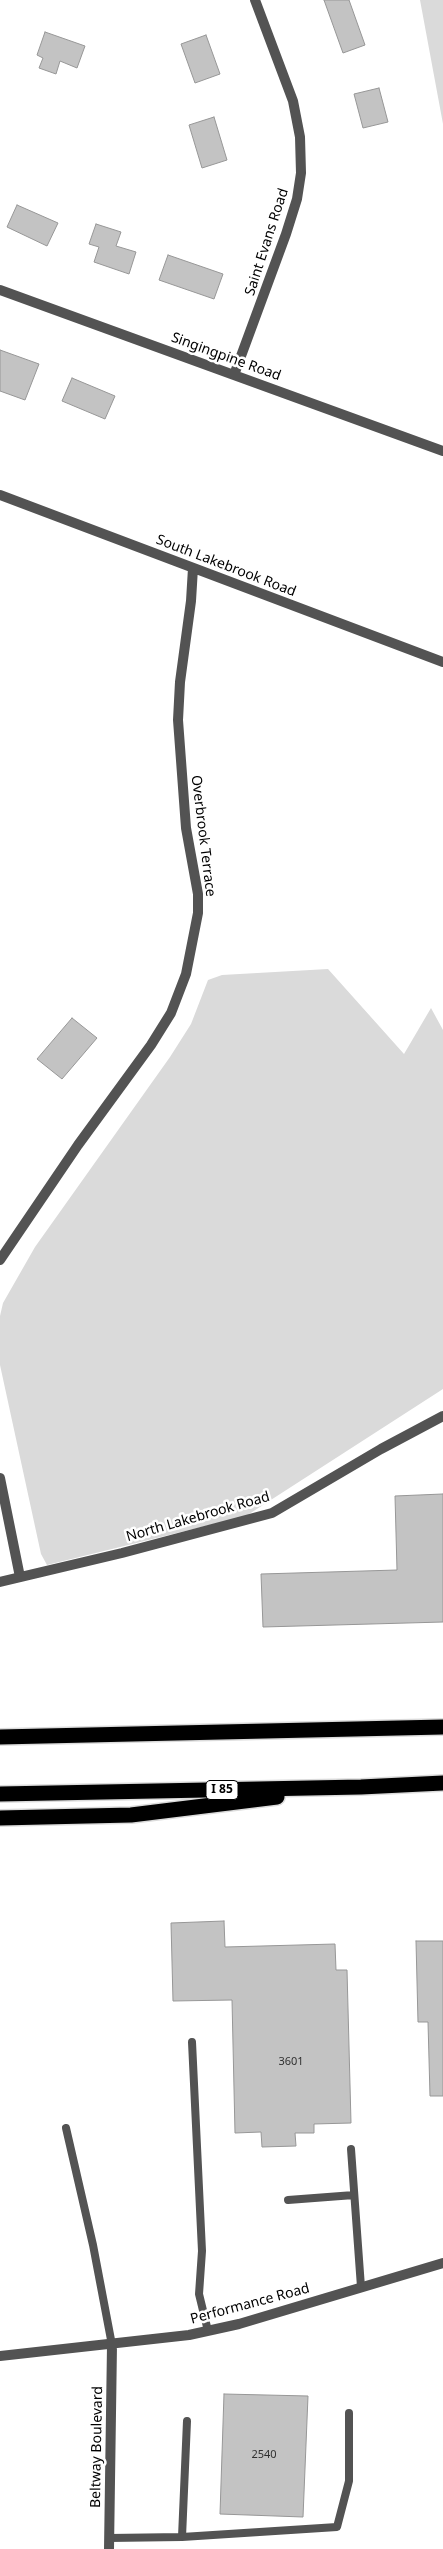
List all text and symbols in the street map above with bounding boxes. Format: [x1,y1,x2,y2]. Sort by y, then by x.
street label: Saint Evans Road [242,186,292,298]
street label: Singingpine Road [169,329,283,385]
street label: South Lakebrook Road [154,532,298,600]
street label: Overbrook Terrace [187,774,219,898]
street label: North Lakebrook Road [124,1488,272,1546]
road number: I 85 [206,1780,238,1800]
house number: 3601 [278,2055,304,2069]
street label: Performance Road [189,2280,311,2328]
street label: Beltway Boulevard [88,2386,106,2508]
house number: 2540 [251,2448,277,2462]

